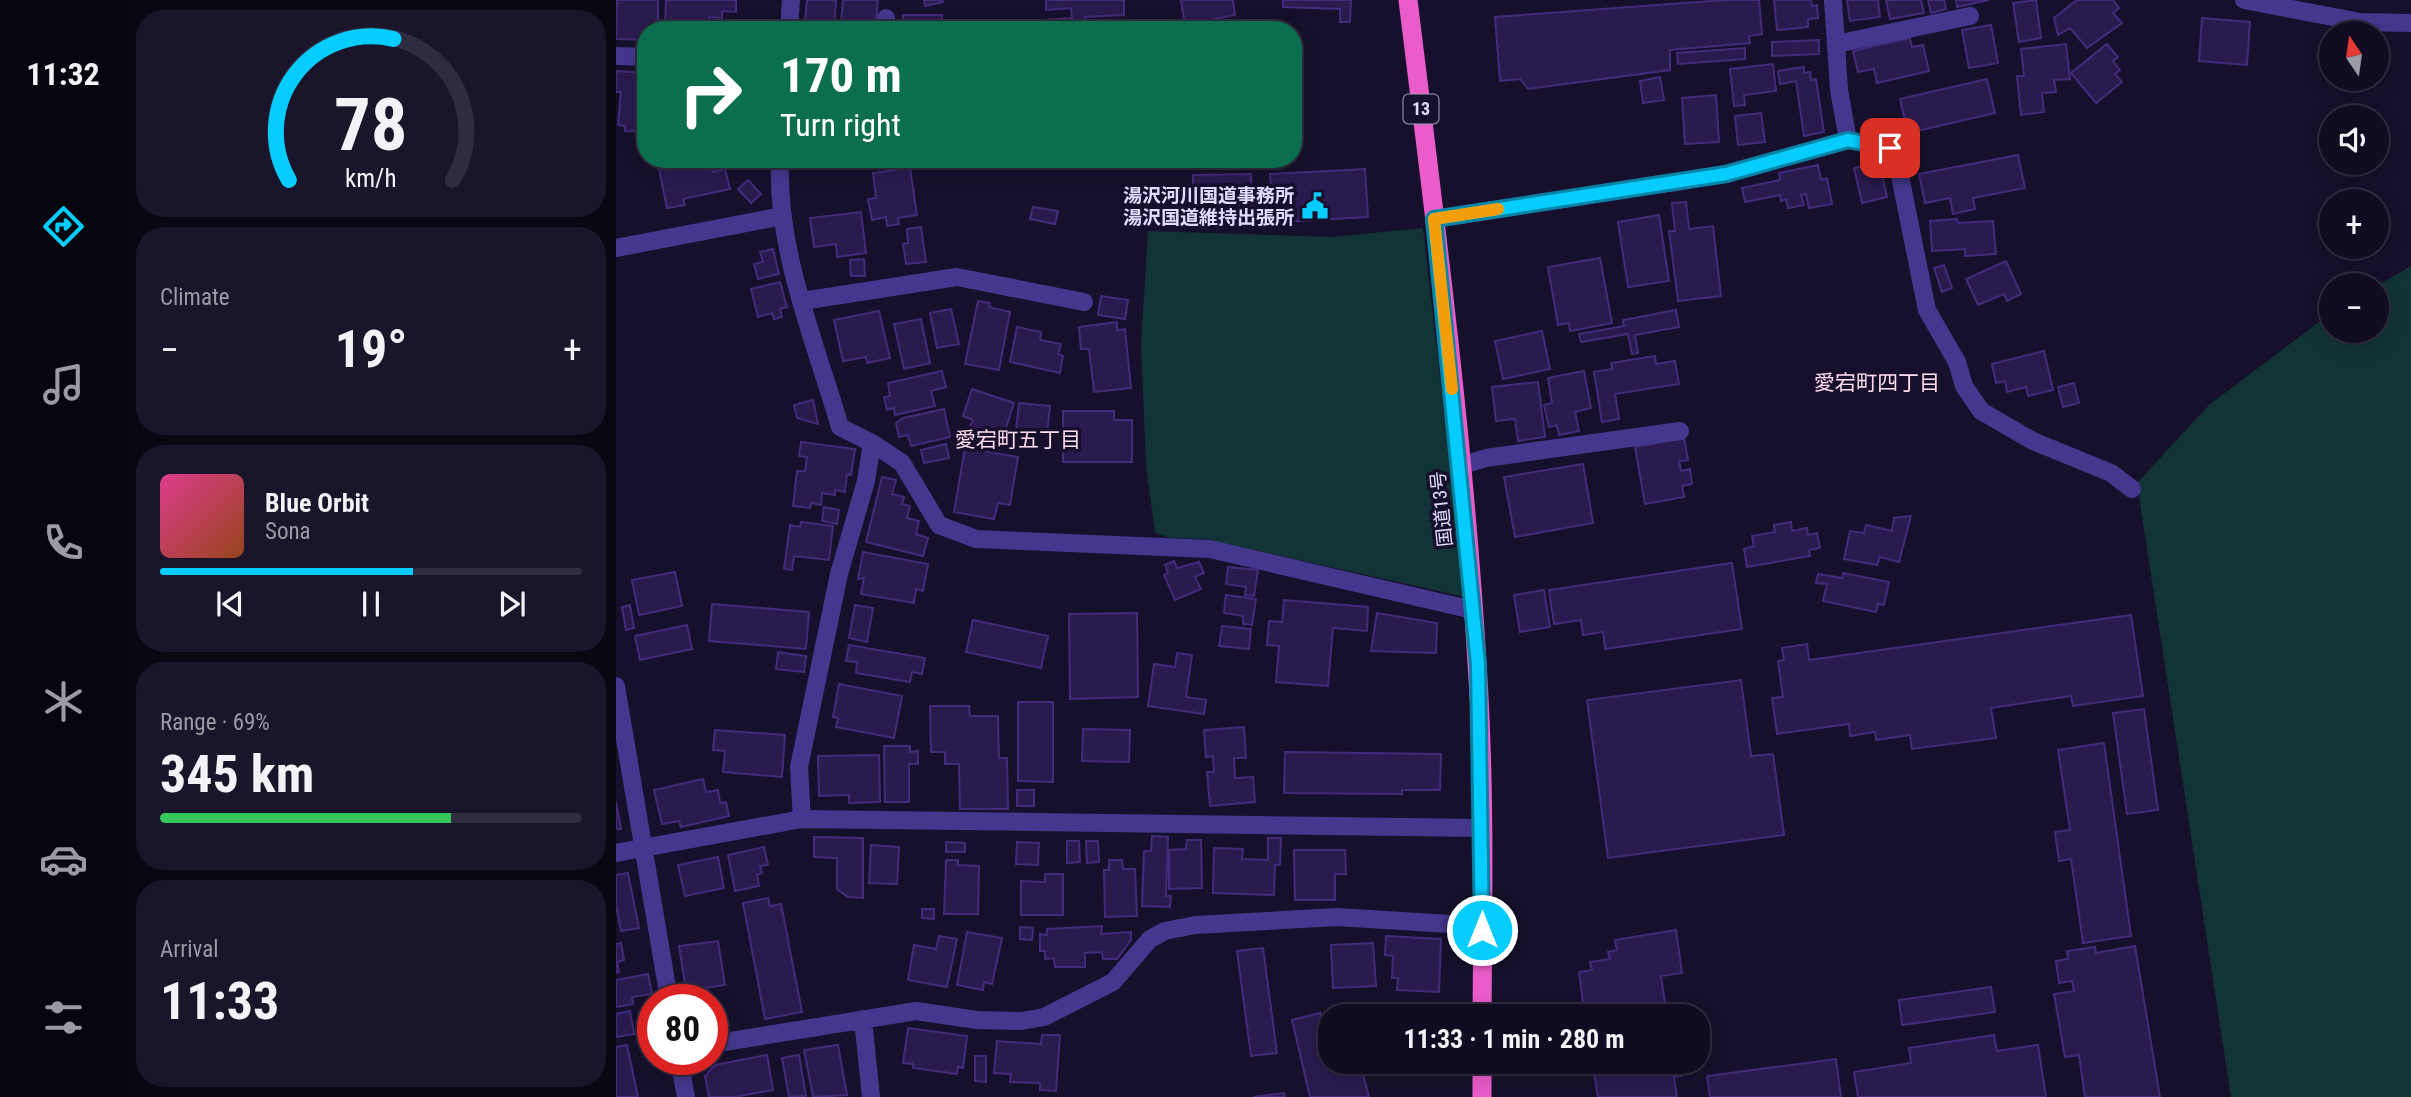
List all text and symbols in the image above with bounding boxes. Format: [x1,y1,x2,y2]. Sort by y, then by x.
north arrow [2319,21,2389,91]
map controls [2319,21,2389,343]
text: 170 m [780,47,902,104]
icon: right [665,49,756,140]
text: 11:32 [26,55,100,93]
text: 78 [334,82,408,168]
road number: 13 [1404,94,1438,124]
button: sound [2319,105,2389,175]
text: Turn right [780,106,901,144]
pin [1860,118,1920,178]
icon: arrive [1871,129,1909,167]
text: km/h [345,164,397,193]
place label: 湯沢河川国道事務所 湯沢国道維持出張所 [1123,184,1294,229]
button: + [2319,189,2389,259]
public building icon: 湯沢河川国道事務所 湯沢国道維持出張所 [1300,191,1330,221]
icon: directions [39,202,88,251]
button: − [2319,273,2389,343]
text: Climate [160,284,230,311]
text: 19° [335,319,407,380]
text: − [160,328,179,372]
text: + [563,328,582,372]
icon: music [39,360,88,409]
district label: 愛宕町四丁目 [1814,371,1940,395]
district label: 愛宕町五丁目 [955,428,1081,452]
street label: 国道13号 [1426,470,1457,548]
text: Blue Orbit [265,488,369,518]
icon: phone [39,518,88,567]
text: Sona [265,518,311,545]
icon: previous [211,585,249,623]
icon: pause [352,585,390,623]
icon: next [493,585,531,623]
icon: climate [39,677,88,726]
text: Range · 69% [160,709,270,736]
text: 345 km [160,744,314,805]
icon: car [39,835,88,884]
position arrow [1445,893,1519,967]
text: Arrival [160,936,219,963]
text: 11:33 [160,971,279,1032]
speed limit sign: 80 [637,984,728,1075]
icon: filters [39,993,88,1042]
text: 11:33 · 1 min · 280 m [1404,1024,1624,1054]

